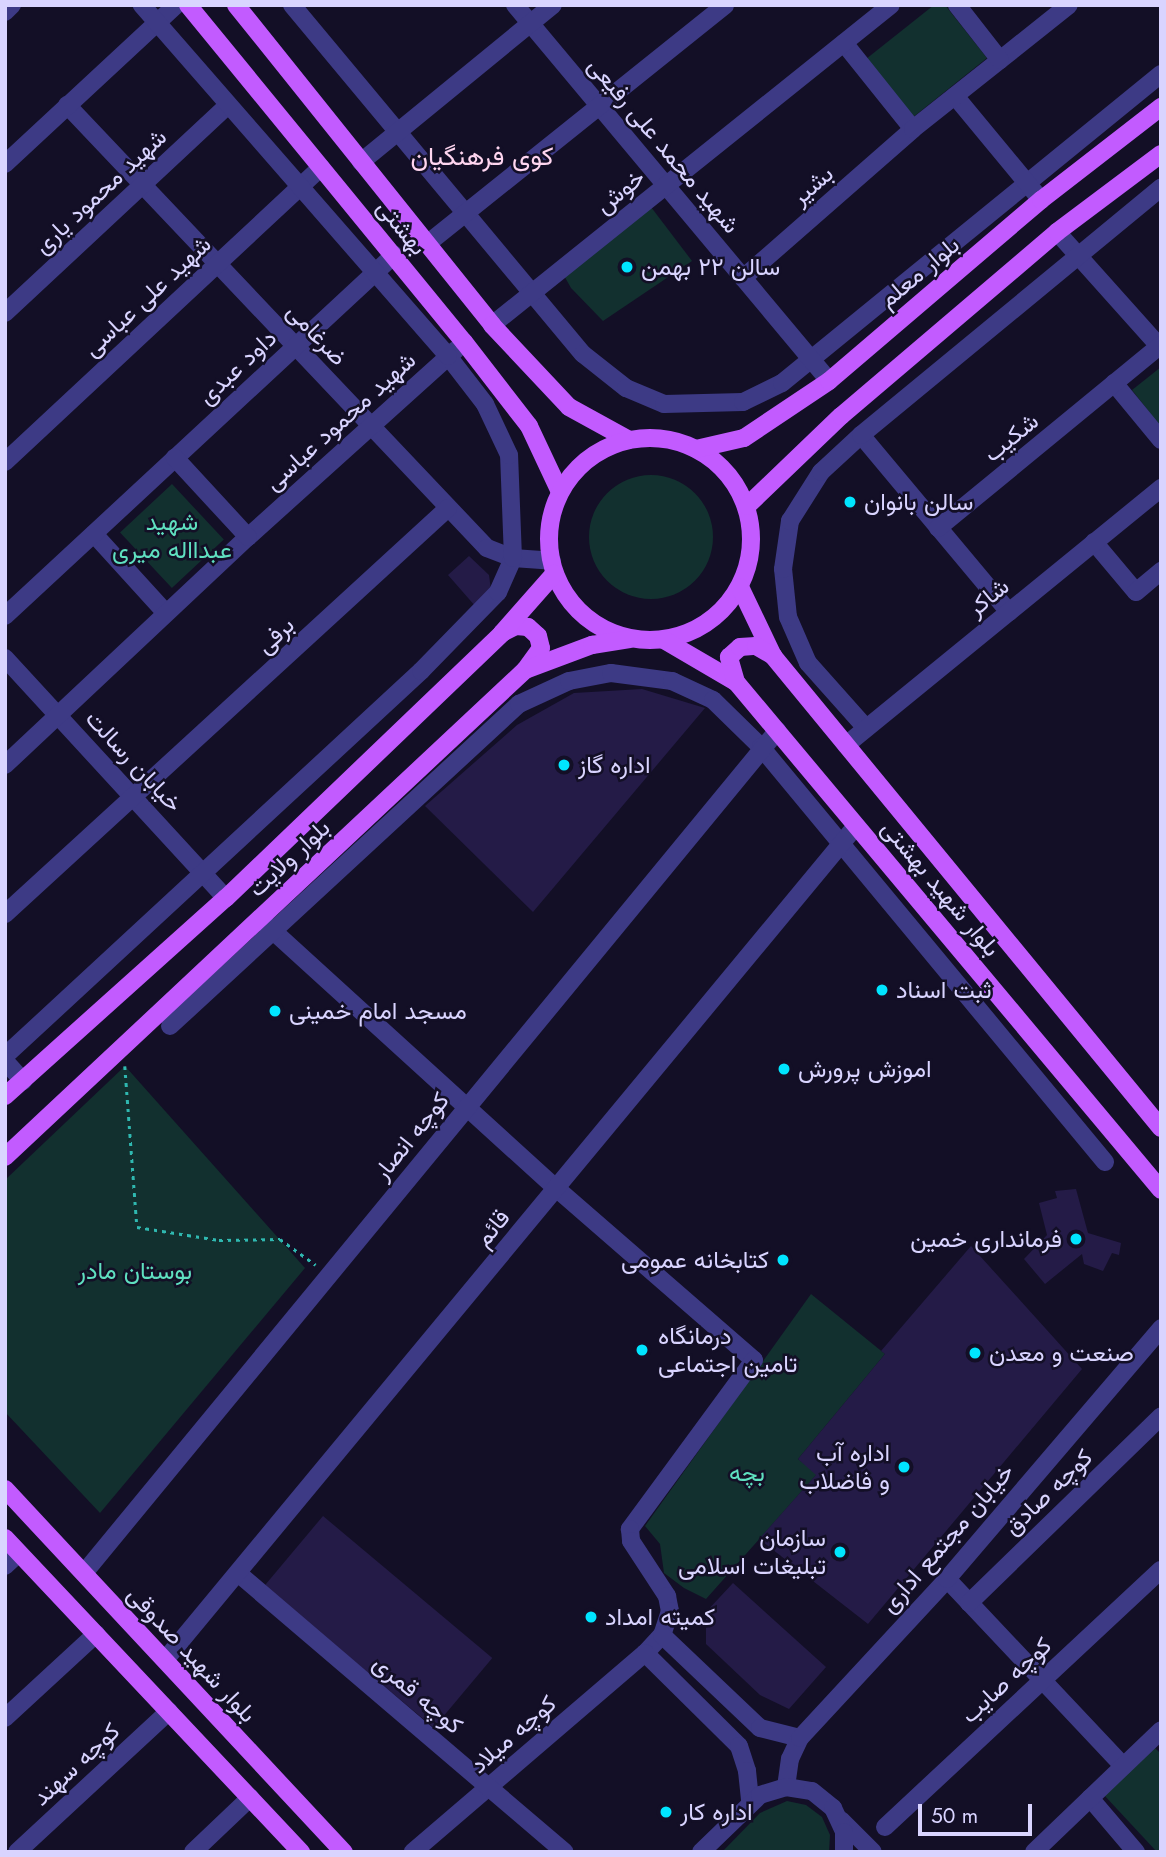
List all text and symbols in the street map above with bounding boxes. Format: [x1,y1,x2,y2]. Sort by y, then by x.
street label: شهید محمد علی رفیعی [582,51,746,239]
street label: شهید محمود یاری [28,122,172,260]
district label: کوی فرهنگیان [410,141,554,173]
street label: بشیر [785,159,839,211]
street label: خوش [590,162,650,220]
street label: بهشتی [371,193,433,261]
street label: شهید علی عباسی [77,230,217,362]
street label: بلوار معلم [873,230,965,314]
place label: سالن ۲۲ بهمن [641,253,780,281]
marker: سالن ۲۲ بهمن [619,259,635,275]
street label: ضرغامی [281,297,353,371]
street label: داود عبدی [192,323,282,411]
street label: شهید محمود عباسی [258,346,422,496]
street label: شکیب [978,406,1044,468]
place label: سالن بانوان [864,488,973,516]
marker: سالن بانوان [842,494,858,510]
park label: شهید عبدااله میری [112,508,232,564]
street label: شاکر [961,572,1015,622]
street label: برفی [250,610,300,660]
street label: خیابان رسالت [80,704,188,818]
place label: اداره گاز [578,751,650,779]
marker: اداره گاز [556,757,572,773]
street label: بلوار ولایت [242,813,336,903]
street label: بلوار شهید بهشتی [876,814,1006,962]
place label: ثبت اسناد [896,976,992,1004]
marker: ثبت اسناد [874,982,890,998]
place label: مسجد امام خمینی [289,997,467,1025]
marker: مسجد امام خمینی [267,1003,283,1019]
place label: اموزش پرورش [798,1055,932,1083]
marker: اموزش پرورش [776,1061,792,1077]
street label: کوچه انصار [367,1086,455,1186]
street label: قائم [468,1203,516,1253]
place label: فرمانداری خمین [910,1225,1062,1253]
marker: فرمانداری خمین [1068,1231,1084,1247]
place label: کتابخانه عمومی [621,1246,769,1274]
marker: کتابخانه عمومی [775,1252,791,1268]
park label: بوستان مادر [78,1257,192,1285]
place label: درمانگاه تامین اجتماعی [658,1322,797,1378]
place label: صنعت و معدن [989,1339,1134,1367]
marker: درمانگاه تامین اجتماعی [632,1340,652,1360]
marker: صنعت و معدن [967,1345,983,1361]
place label: اداره آب و فاضلاب [799,1439,890,1495]
street label: کوچه صادق [998,1443,1098,1541]
street label: خیابان مجتمع اداری [874,1457,1020,1619]
park label: بچه [729,1459,765,1487]
marker: اداره آب و فاضلاب [896,1459,912,1475]
place label: سازمان تبلیغات اسلامی [678,1524,826,1580]
marker: سازمان تبلیغات اسلامی [832,1544,848,1560]
street label: بلوار شهید صدوقی [121,1580,263,1728]
place label: کمیته امداد [605,1603,715,1631]
marker: کمیته امداد [583,1609,599,1625]
street label: کوچه صایب [955,1631,1057,1729]
street label: کوچه قمری [367,1648,469,1740]
street label: کوچه میلاد [464,1689,562,1779]
street label: کوچه سهند [26,1716,126,1812]
scale bar [921,1790,1035,1834]
place label: اداره کار [680,1798,752,1826]
text: 50 m [931,1801,978,1831]
marker: اداره کار [658,1804,674,1820]

